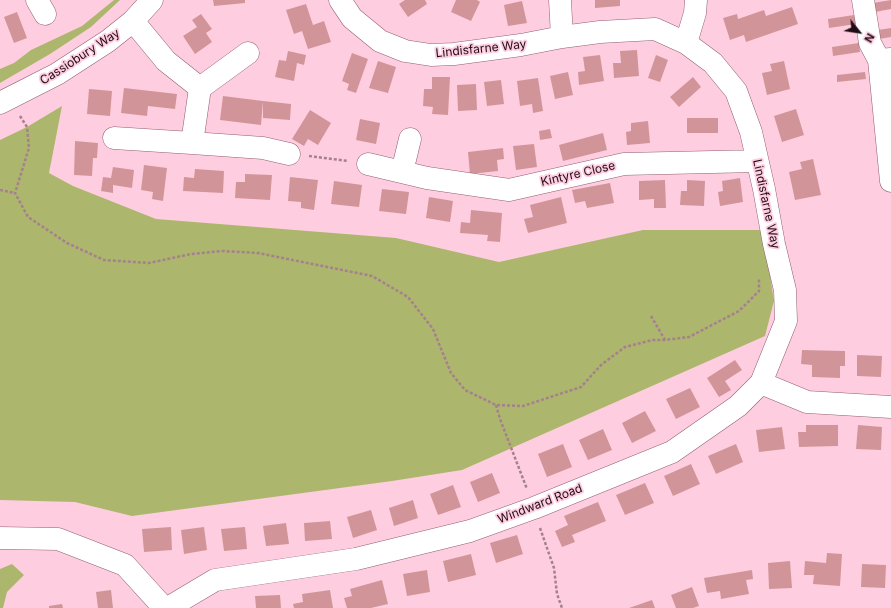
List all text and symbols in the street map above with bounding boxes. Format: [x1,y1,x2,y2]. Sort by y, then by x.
north arrow [839,12,879,52]
street label: Cassiobury Way [37,26,123,88]
text: N [861,31,878,45]
street label: Lindisfarne Way [435,37,527,61]
street label: Kintyre Close [539,158,617,190]
street label: Lindisfarne Way [749,158,783,250]
street label: Windward Road [496,481,584,527]

